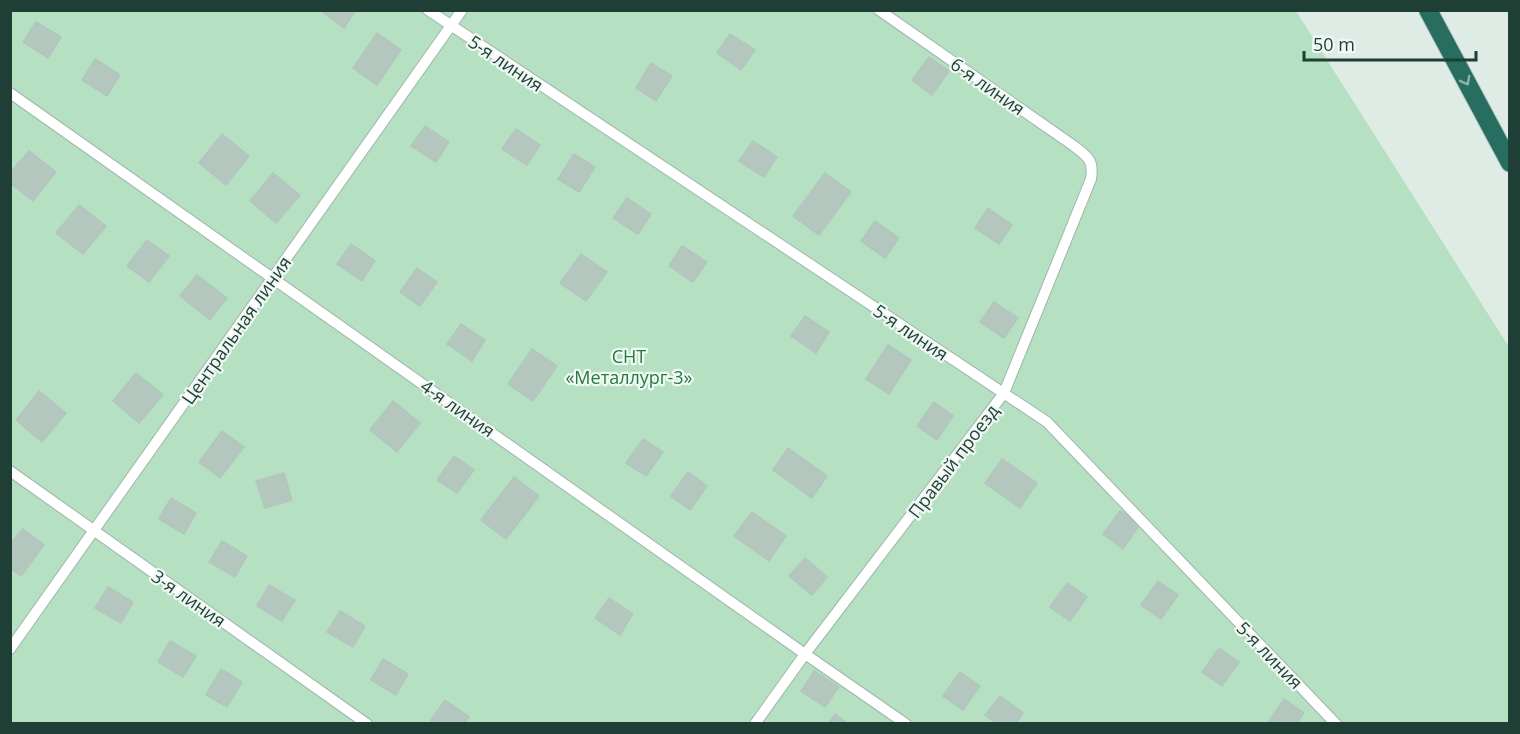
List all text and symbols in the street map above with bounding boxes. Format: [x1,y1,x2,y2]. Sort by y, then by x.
scale bar [1304,24,1476,62]
street label: 5-я линия [464,29,548,97]
text: 50 m [1313,32,1355,56]
street label: 6-я линия [946,52,1030,120]
one-way arrow [1459,74,1470,85]
street label: Центральная линия [176,251,296,409]
street label: 5-я линия [869,298,953,366]
park label: СНТ «Металлург-3» [565,344,693,389]
street label: 4-я линия [416,374,500,442]
street label: Правый проезд [902,399,1004,523]
street label: 3-я линия [147,564,231,632]
street label: 5-я линия [1232,616,1308,694]

